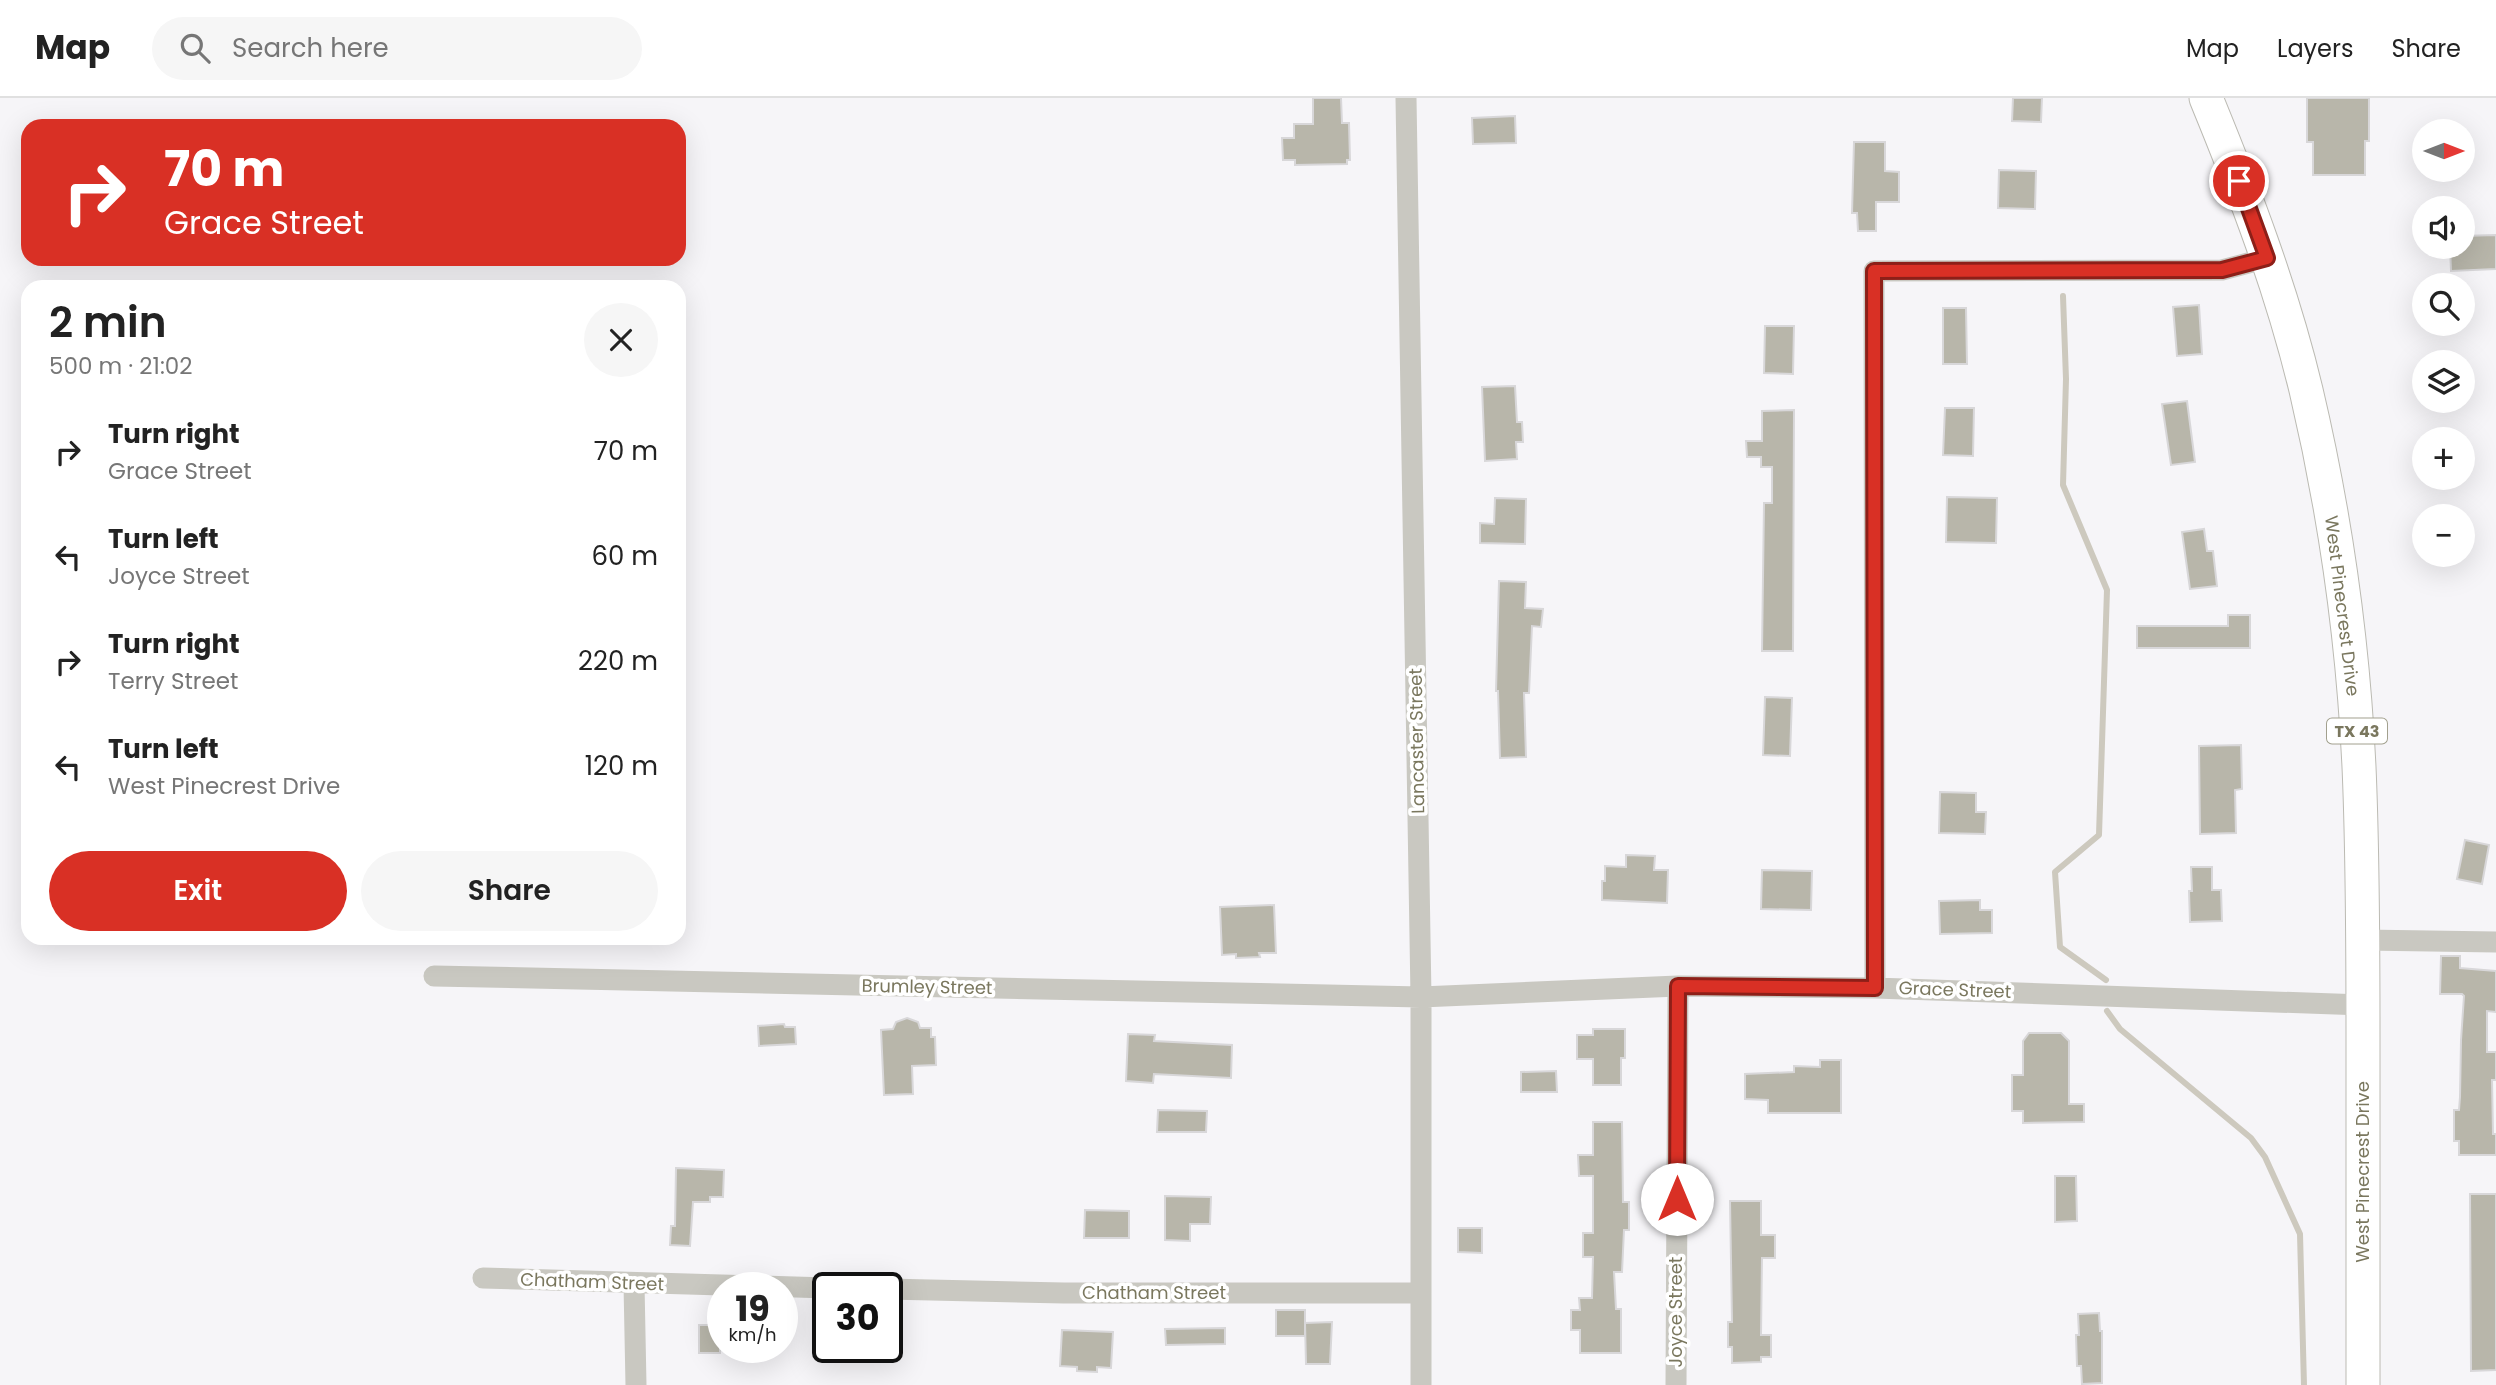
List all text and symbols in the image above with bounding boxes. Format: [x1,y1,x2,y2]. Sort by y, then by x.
search box [152,17,642,80]
text: Map [35,24,110,71]
icon: search [176,29,214,67]
text: Search here [232,30,389,66]
text: Map [2186,32,2239,65]
text: Layers [2277,32,2353,65]
text: Share [2391,32,2461,65]
north arrow [2412,119,2474,182]
map controls [2412,119,2475,567]
text: 70 m [164,135,284,203]
icon: right [49,147,140,238]
pin [2209,151,2269,211]
icon: arrive [2220,162,2258,200]
button: sound [2412,196,2475,259]
text: Grace Street [164,200,364,245]
button: search [2412,273,2475,336]
text: 2 min [49,293,167,352]
button: close [584,303,658,377]
text: 500 m · 21:02 [49,350,192,382]
button: layers [2412,350,2475,413]
text: Turn right [108,416,240,452]
button: + [2412,427,2475,490]
icon: right [49,433,87,471]
text: 70 m [594,433,658,469]
text: Grace Street [108,455,252,487]
button: − [2412,504,2475,567]
street label: West Pinecrest Drive [2319,514,2366,698]
text: Turn left [108,521,219,557]
icon: left [49,538,87,576]
text: 60 m [591,538,658,574]
text: Joyce Street [108,560,250,592]
text: Turn right [108,626,240,662]
icon: right [49,643,87,681]
text: 220 m [578,643,658,679]
text: Terry Street [108,665,238,697]
street label: Lancaster Street [1403,668,1430,814]
road number: TX 43 [2327,718,2387,744]
text: Turn left [108,731,219,767]
icon: left [49,748,87,786]
text: 120 m [585,748,658,784]
text: West Pinecrest Drive [108,770,340,802]
button: Exit [49,851,347,931]
button: Share [361,851,658,931]
street label: Brumley Street [861,973,993,1000]
street label: Grace Street [1898,975,2012,1004]
street label: West Pinecrest Drive [2350,1081,2375,1263]
position arrow [1640,1162,1714,1236]
street label: Joyce Street [1663,1257,1688,1367]
street label: Chatham Street [520,1266,664,1297]
speed limit sign: 30 [812,1272,903,1363]
street label: Chatham Street [1082,1280,1226,1305]
text: 19 [735,1284,770,1333]
text: km/h [729,1322,776,1347]

